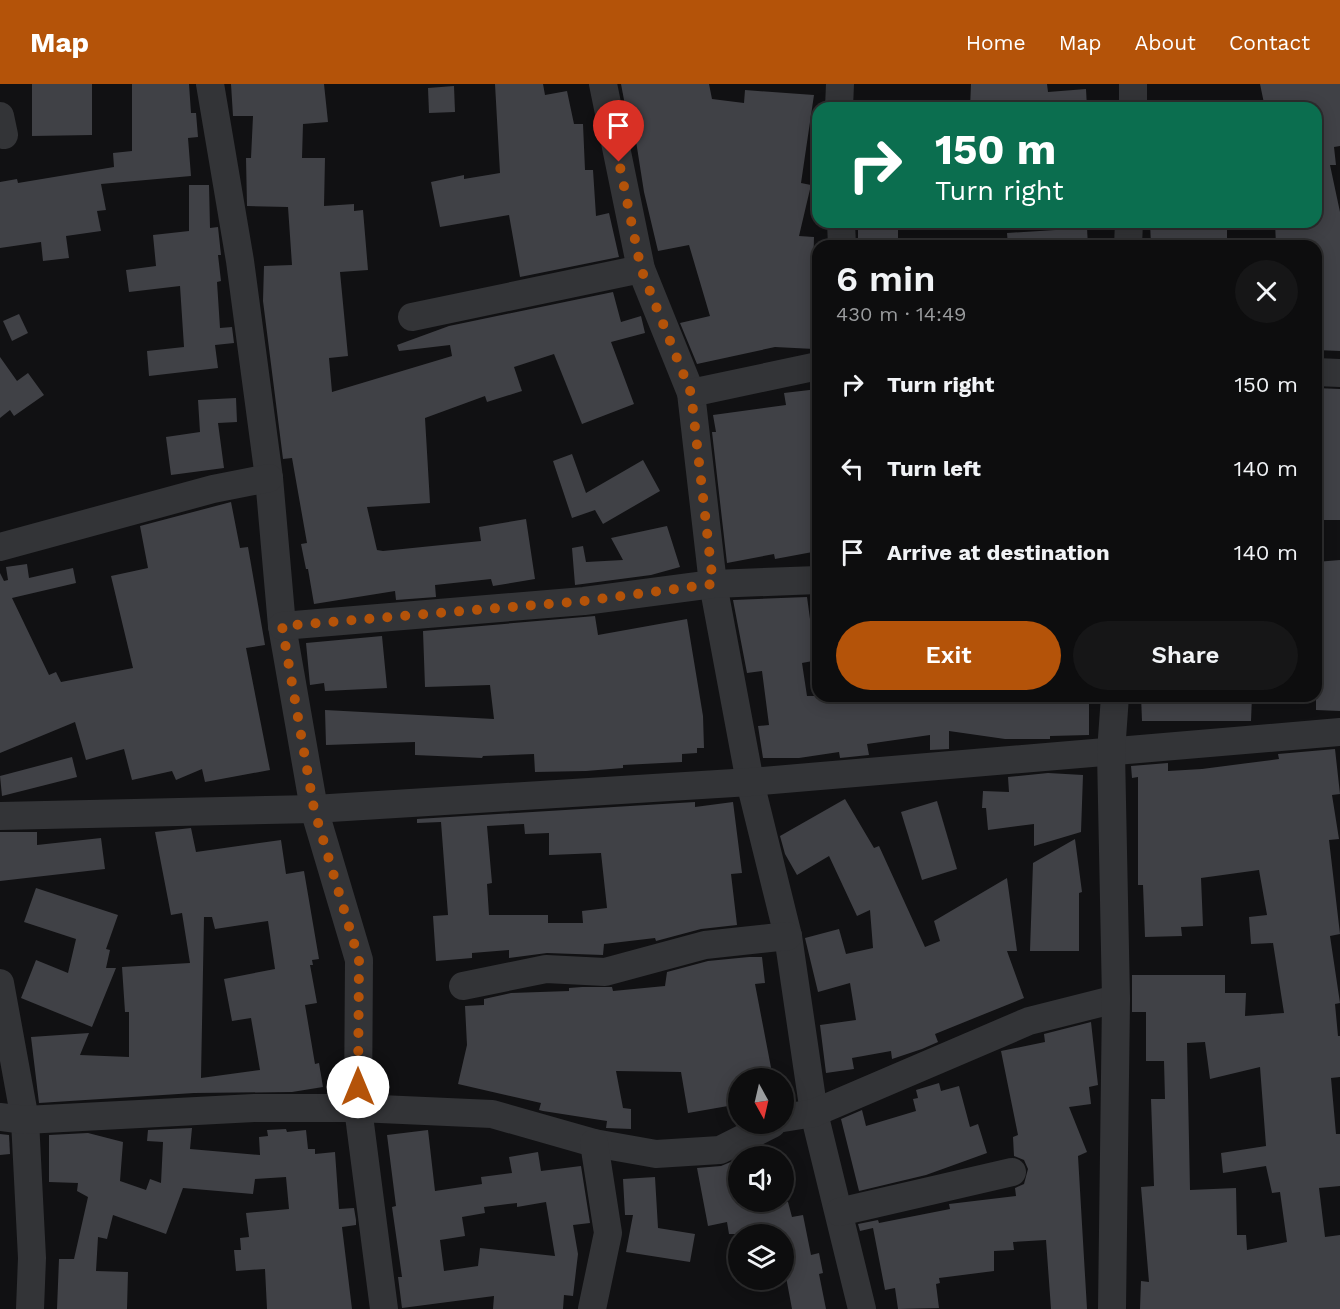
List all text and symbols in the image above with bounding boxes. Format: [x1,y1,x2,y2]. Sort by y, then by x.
text: Map [30,26,89,59]
text: Home [966,30,1026,55]
text: Map [1059,30,1102,55]
text: About [1135,30,1196,55]
text: Contact [1229,30,1310,55]
pin [593,100,644,162]
icon: arrive [602,109,635,142]
text: 150 m [935,125,1056,174]
icon: right [836,126,914,204]
text: Turn right [935,175,1064,207]
text: 6 min [836,258,936,300]
button: close [1235,260,1298,323]
text: 430 m · 14:49 [836,302,966,326]
icon: right [836,368,869,401]
text: Turn right [887,372,994,397]
text: 150 m [1234,372,1298,397]
icon: left [836,452,869,485]
text: Turn left [887,456,981,481]
text: 140 m [1234,456,1298,481]
icon: arrive [836,536,869,569]
text: Arrive at destination [887,540,1110,565]
text: 140 m [1234,540,1298,565]
button: Exit [836,621,1061,690]
button: Share [1073,621,1298,690]
position arrow [326,1055,390,1119]
north arrow [728,1068,794,1134]
map controls [728,1068,794,1290]
button: sound [728,1146,794,1212]
button: layers [728,1224,794,1290]

